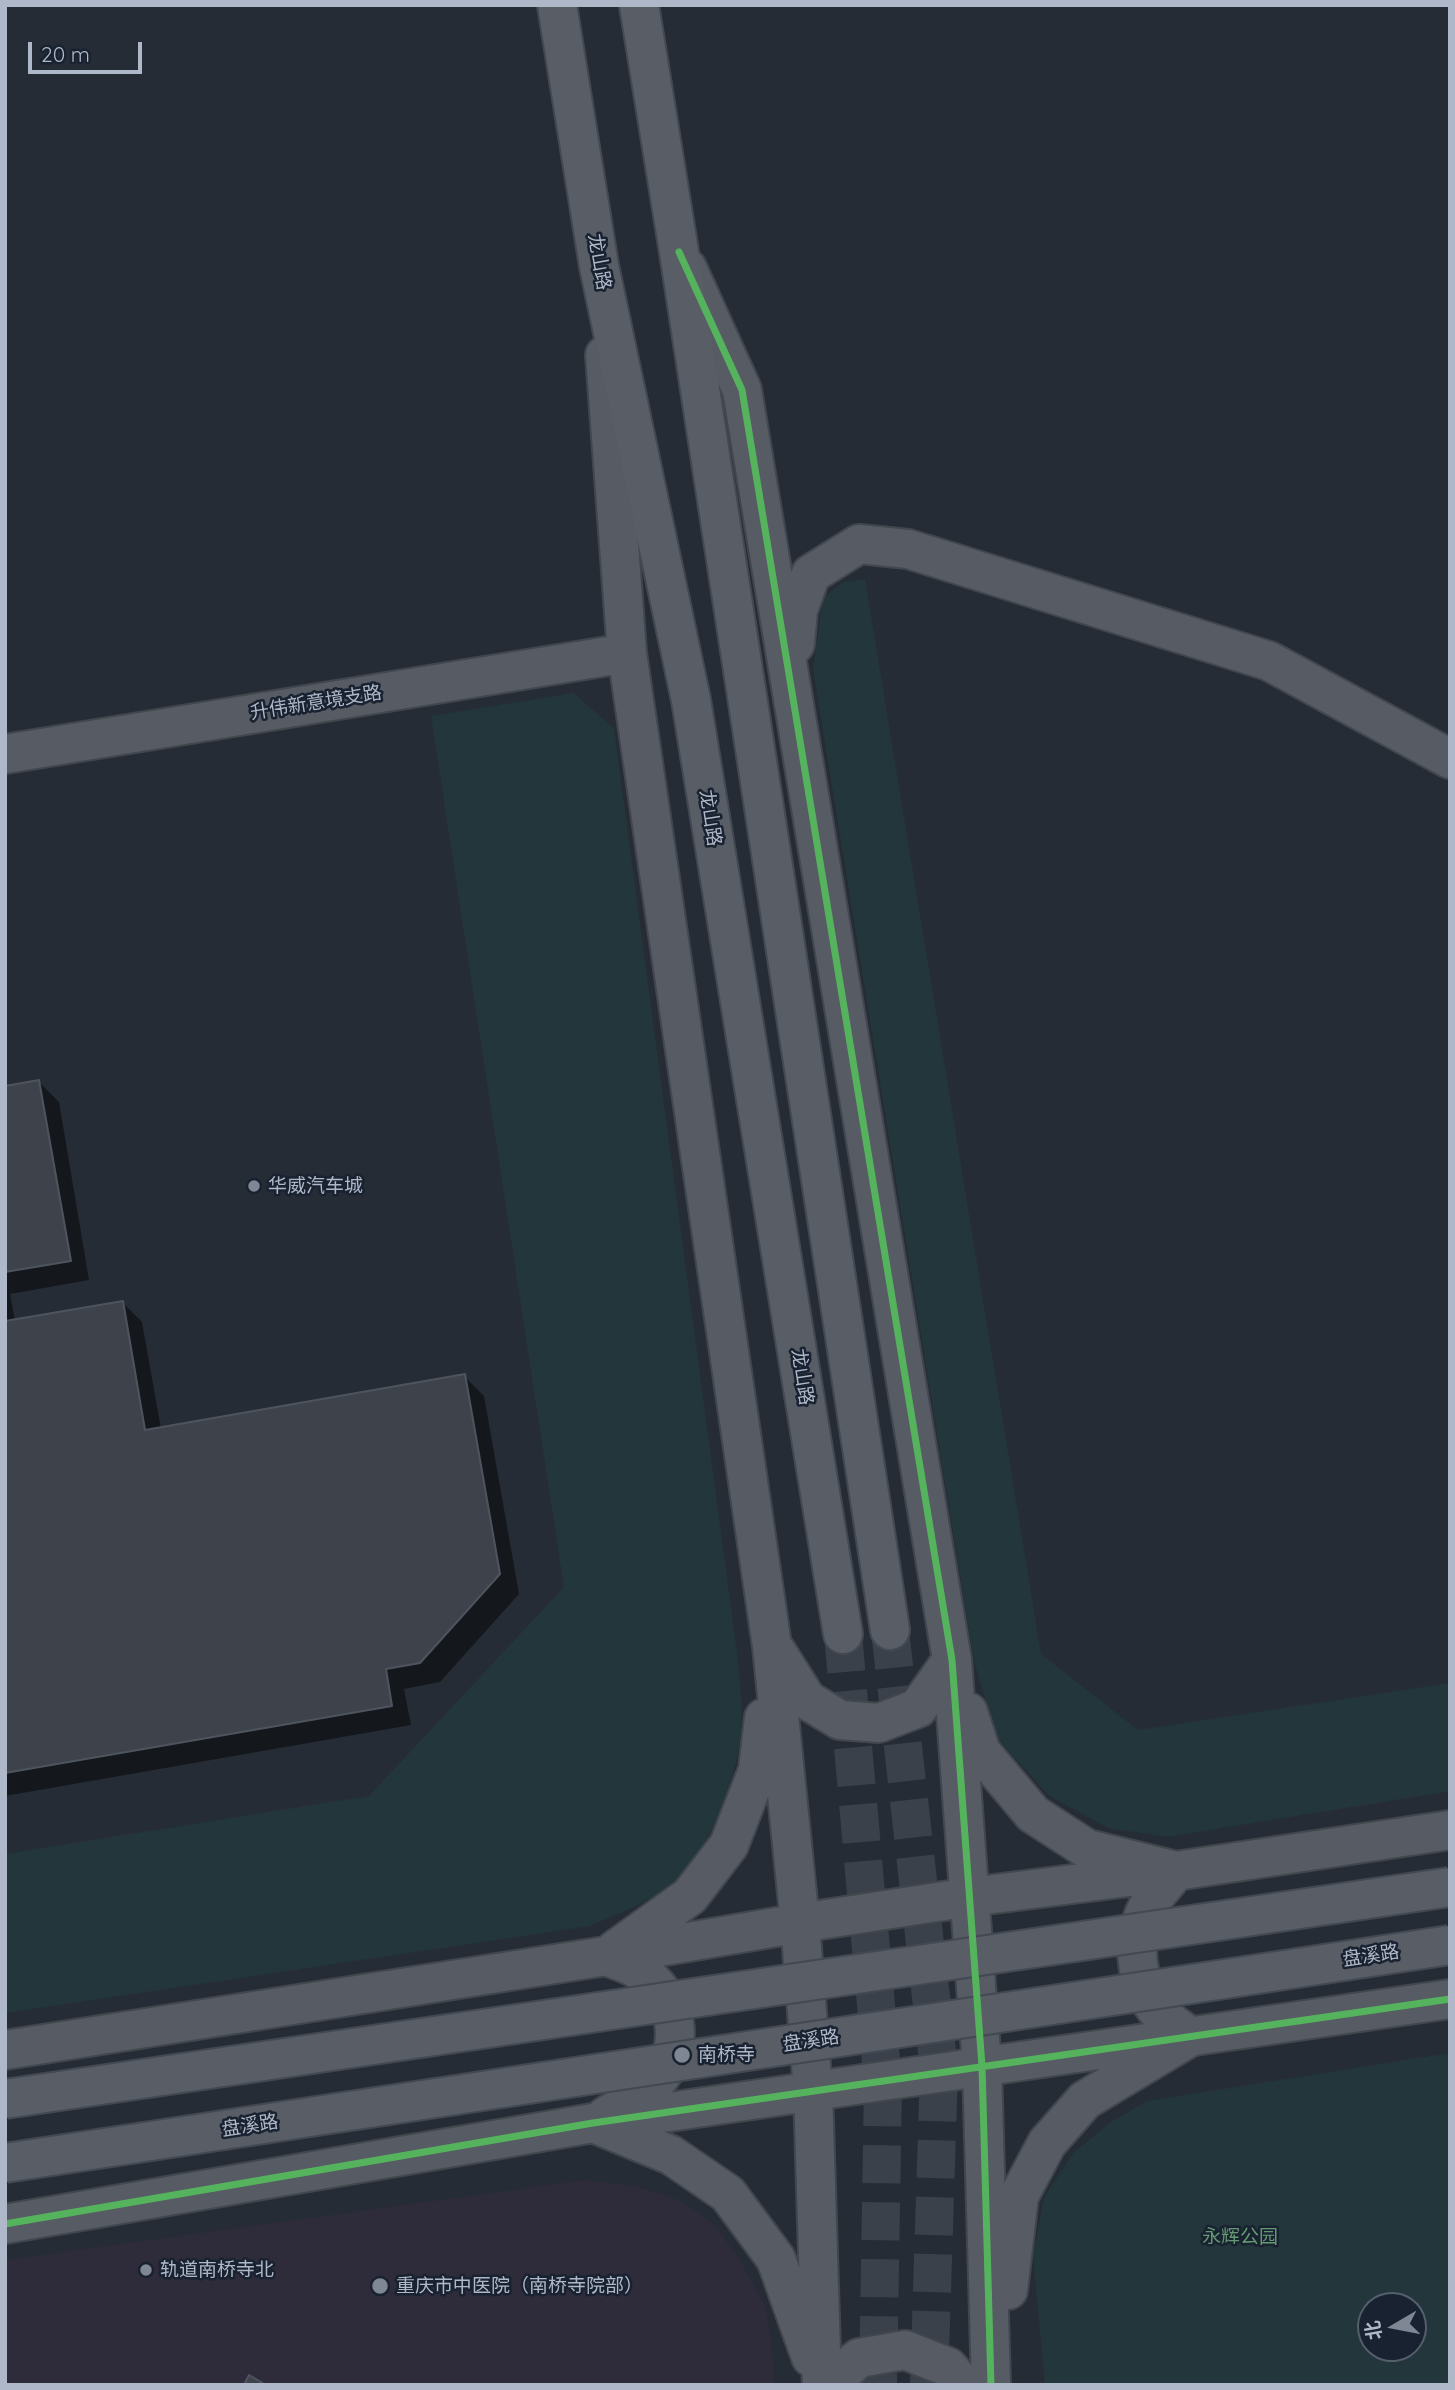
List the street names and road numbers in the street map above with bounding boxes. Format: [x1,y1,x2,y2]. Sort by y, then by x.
street label: 龙山路 [583,232,615,292]
street label: 升伟新意境支路 [249,681,383,725]
street label: 龙山路 [694,788,726,848]
street label: 龙山路 [786,1347,818,1407]
street label: 盘溪路 [1341,1940,1401,1972]
street label: 盘溪路 [781,2025,841,2057]
street label: 盘溪路 [220,2110,280,2142]

